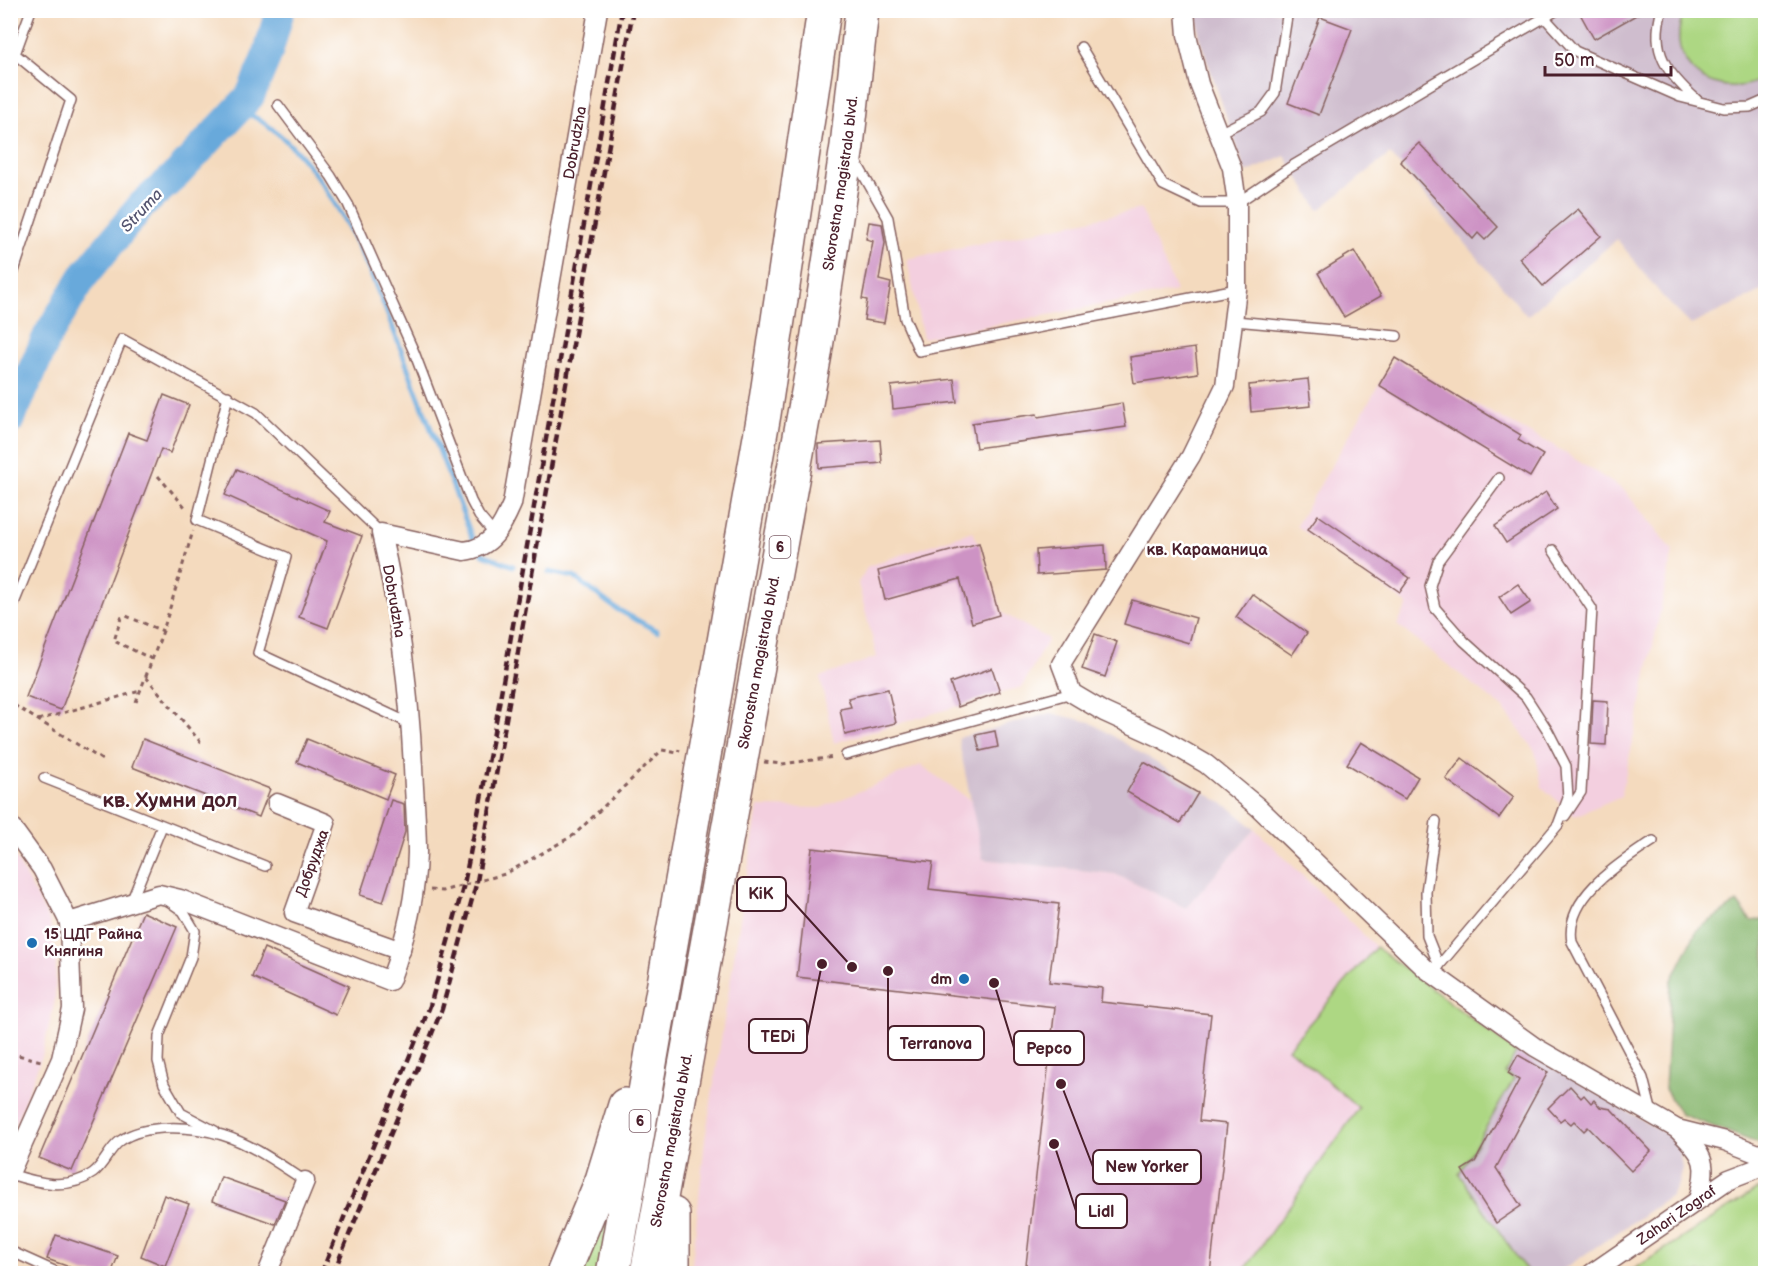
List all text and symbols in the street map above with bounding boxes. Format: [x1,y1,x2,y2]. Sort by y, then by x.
scale bar [1545,39,1671,77]
text: 50 m [1554,50,1595,71]
street label: Skorostna magistrala blvd. [819,95,862,272]
street label: Dobrudzha [560,105,591,181]
water label: Struma [117,185,167,237]
road number: 6 [770,536,790,558]
district label: кв. Караманица [1146,541,1268,560]
street label: Dobrudzha [378,563,409,639]
street label: Skorostna magistrala blvd. [734,574,784,751]
district label: кв. Хумни дол [103,788,238,813]
street label: Добруджа [292,827,333,899]
callout: KiK [737,877,786,911]
text: KiK [748,885,774,904]
place label: 15 ЦДГ Райна Княгиня [44,925,142,961]
marker: 15 ЦДГ Райна Княгиня [25,936,39,950]
place label: dm [930,970,952,989]
marker: dm [957,972,971,986]
callout: TEDi [749,1019,807,1053]
callout: Terranova [888,1026,984,1060]
text: TEDi [761,1028,795,1047]
callout: Pepco [1014,1031,1084,1065]
text: Terranova [900,1035,972,1054]
text: Pepco [1026,1040,1072,1059]
street label: Skorostna magistrala blvd. [647,1052,697,1229]
road number: 6 [630,1110,650,1132]
callout: New Yorker [1093,1150,1201,1184]
text: New Yorker [1105,1158,1189,1177]
street label: Zahari Zograf [1633,1181,1721,1250]
callout: Lidl [1076,1194,1127,1228]
text: Lidl [1088,1203,1114,1222]

